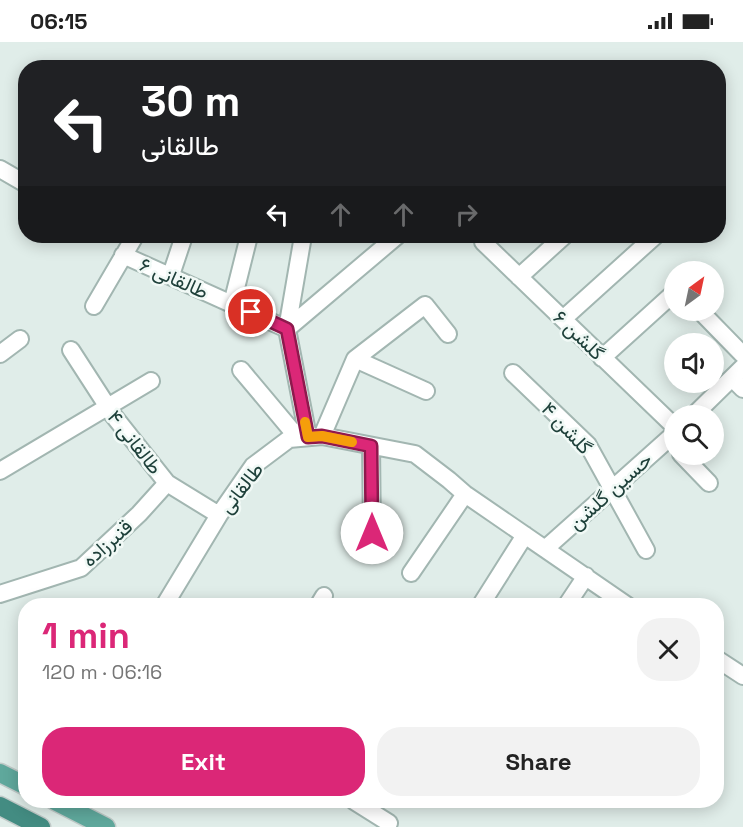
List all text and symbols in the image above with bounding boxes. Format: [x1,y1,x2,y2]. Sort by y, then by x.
text: 06:15 [30,7,88,35]
text: 30 m [141,75,240,128]
icon: left [42,84,120,162]
text: طالقانی [141,128,219,163]
icon: left [261,198,294,231]
icon: ahead [324,198,357,231]
icon: ahead [387,198,420,231]
icon: right [450,198,483,231]
street label: طالقانی ۶ [135,251,213,305]
north arrow [664,261,724,321]
map controls [664,261,724,465]
pin [225,286,276,337]
icon: arrive [234,295,267,328]
street label: گلشن ۶ [548,304,610,366]
button: sound [664,333,724,393]
street label: گلشن ۴ [536,396,598,460]
street label: طالقانی ۴ [102,405,168,479]
button: search [664,405,724,465]
street label: حسین گلشن [563,446,657,536]
street label: طالقانی [213,457,269,519]
position arrow [340,501,404,565]
street label: قنبرزاده [76,514,138,572]
text: 1 min [42,613,130,659]
button: close [637,618,700,681]
text: 120 m · 06:16 [42,659,162,685]
button: Exit [42,727,365,796]
button: Share [377,727,700,796]

